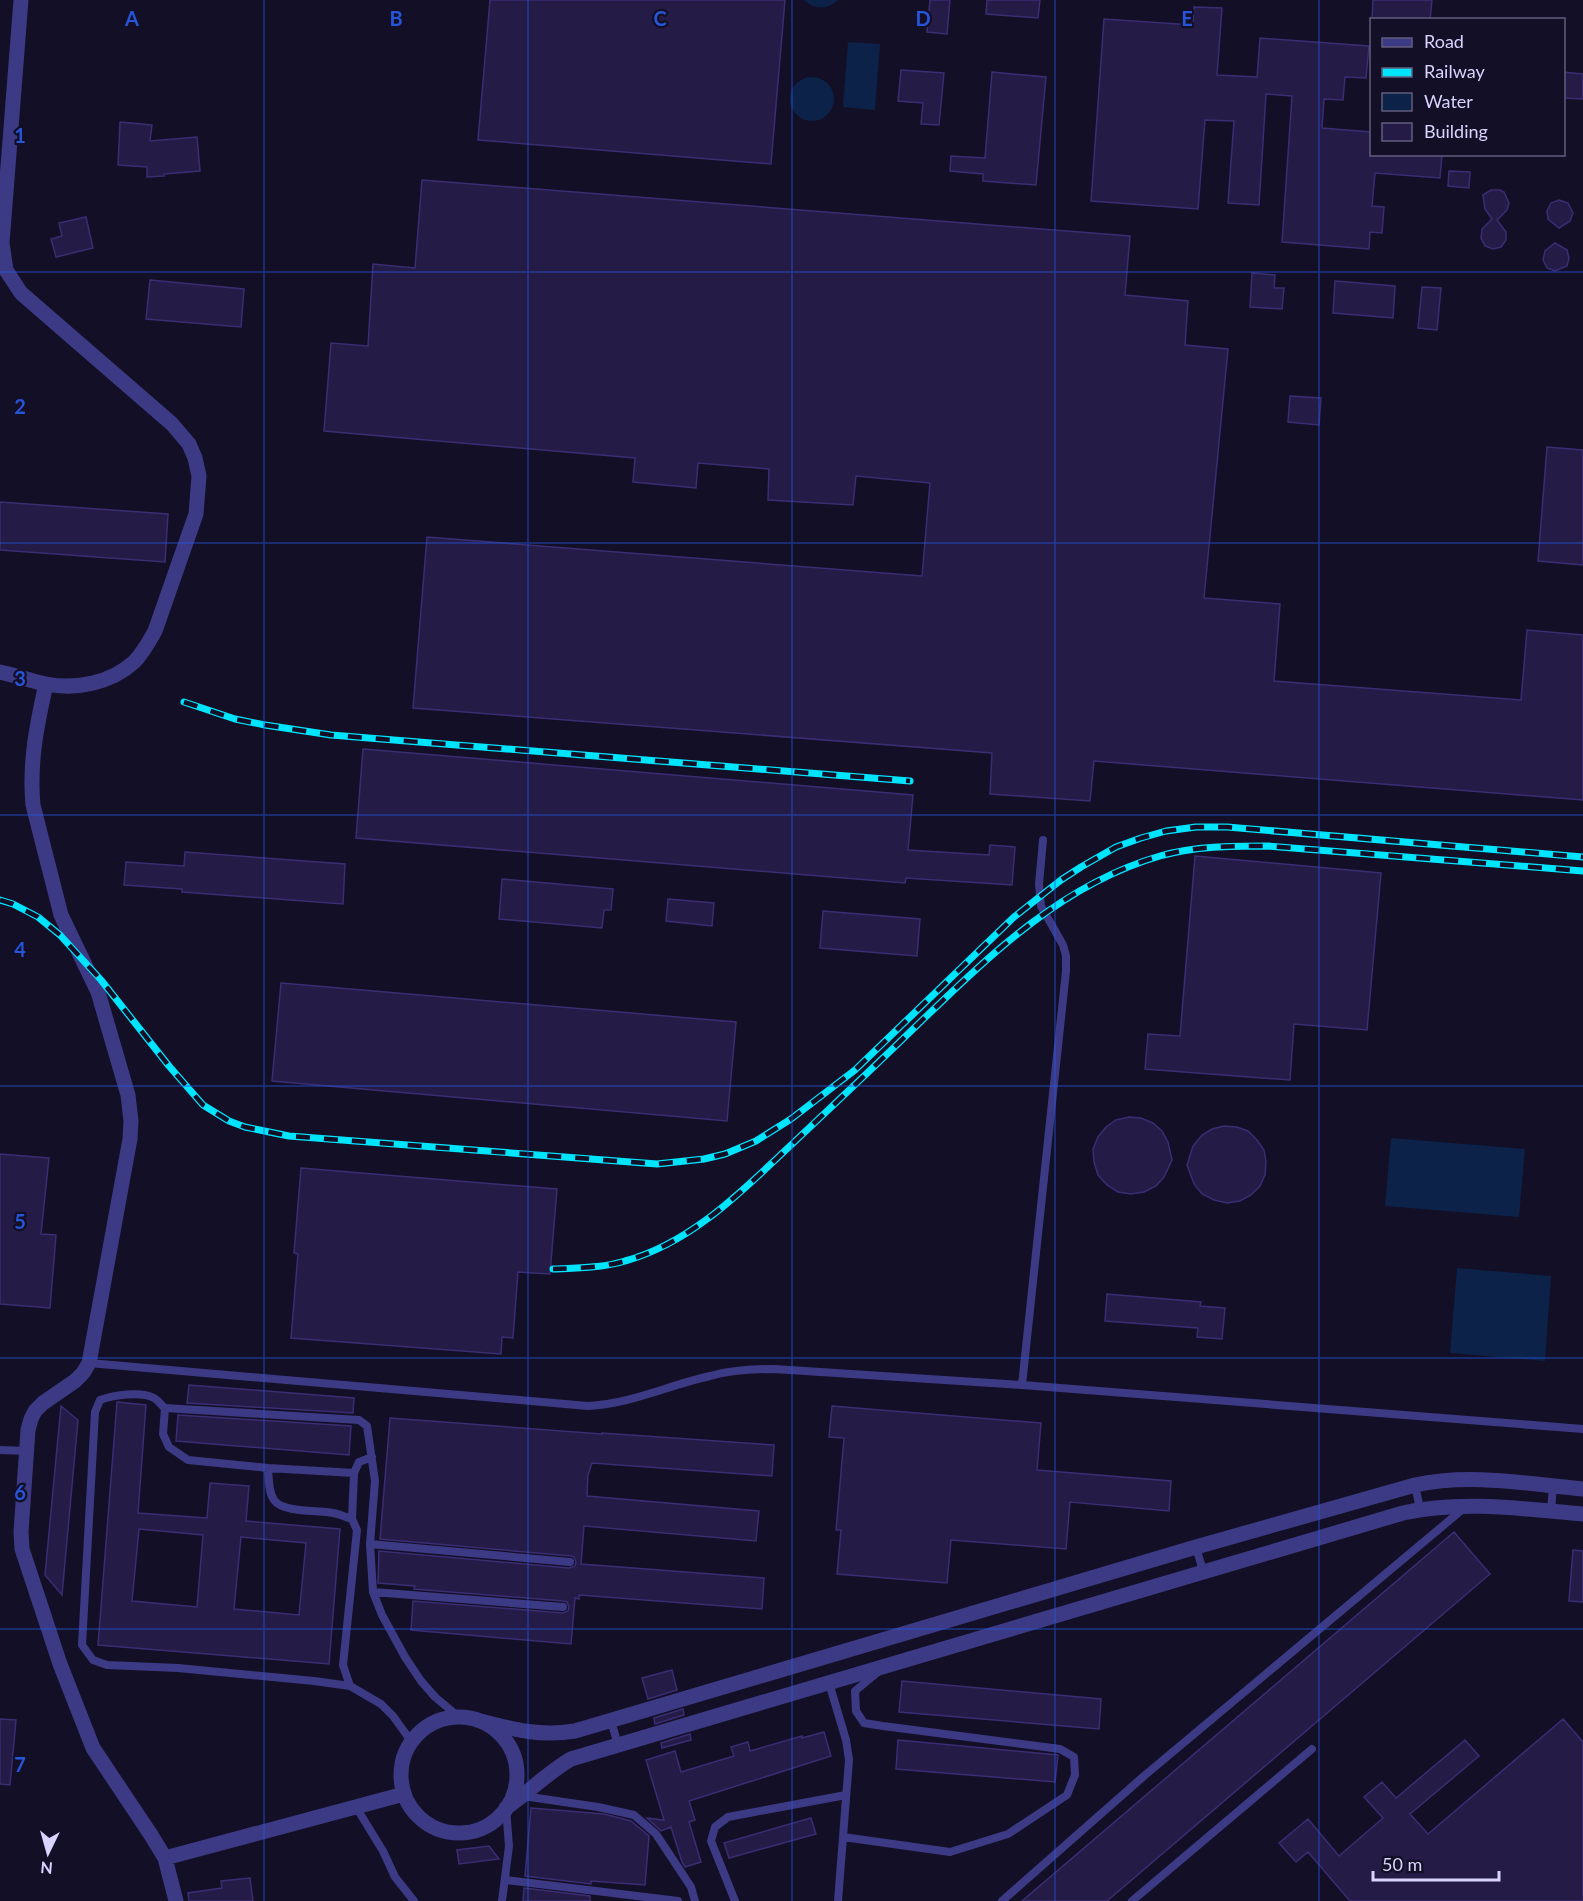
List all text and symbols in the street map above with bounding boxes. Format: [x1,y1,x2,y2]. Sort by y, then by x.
text: A [124,6,139,30]
text: B [389,6,403,30]
text: C [653,6,667,30]
text: D [915,6,931,30]
text: E [1181,6,1193,30]
legend [1370,18,1565,156]
text: Road [1424,30,1464,52]
text: Railway [1424,60,1485,82]
text: Water [1424,90,1473,112]
text: Building [1424,120,1488,142]
text: 1 [14,123,26,147]
text: 2 [14,394,26,418]
text: 3 [14,666,26,690]
text: 4 [14,937,26,961]
text: 5 [14,1209,26,1233]
text: 6 [14,1480,26,1504]
text: 7 [14,1752,26,1776]
north arrow [18,1823,78,1883]
scale bar [1373,1844,1499,1882]
text: 50 m [1382,1853,1422,1875]
text: N [40,1858,54,1878]

